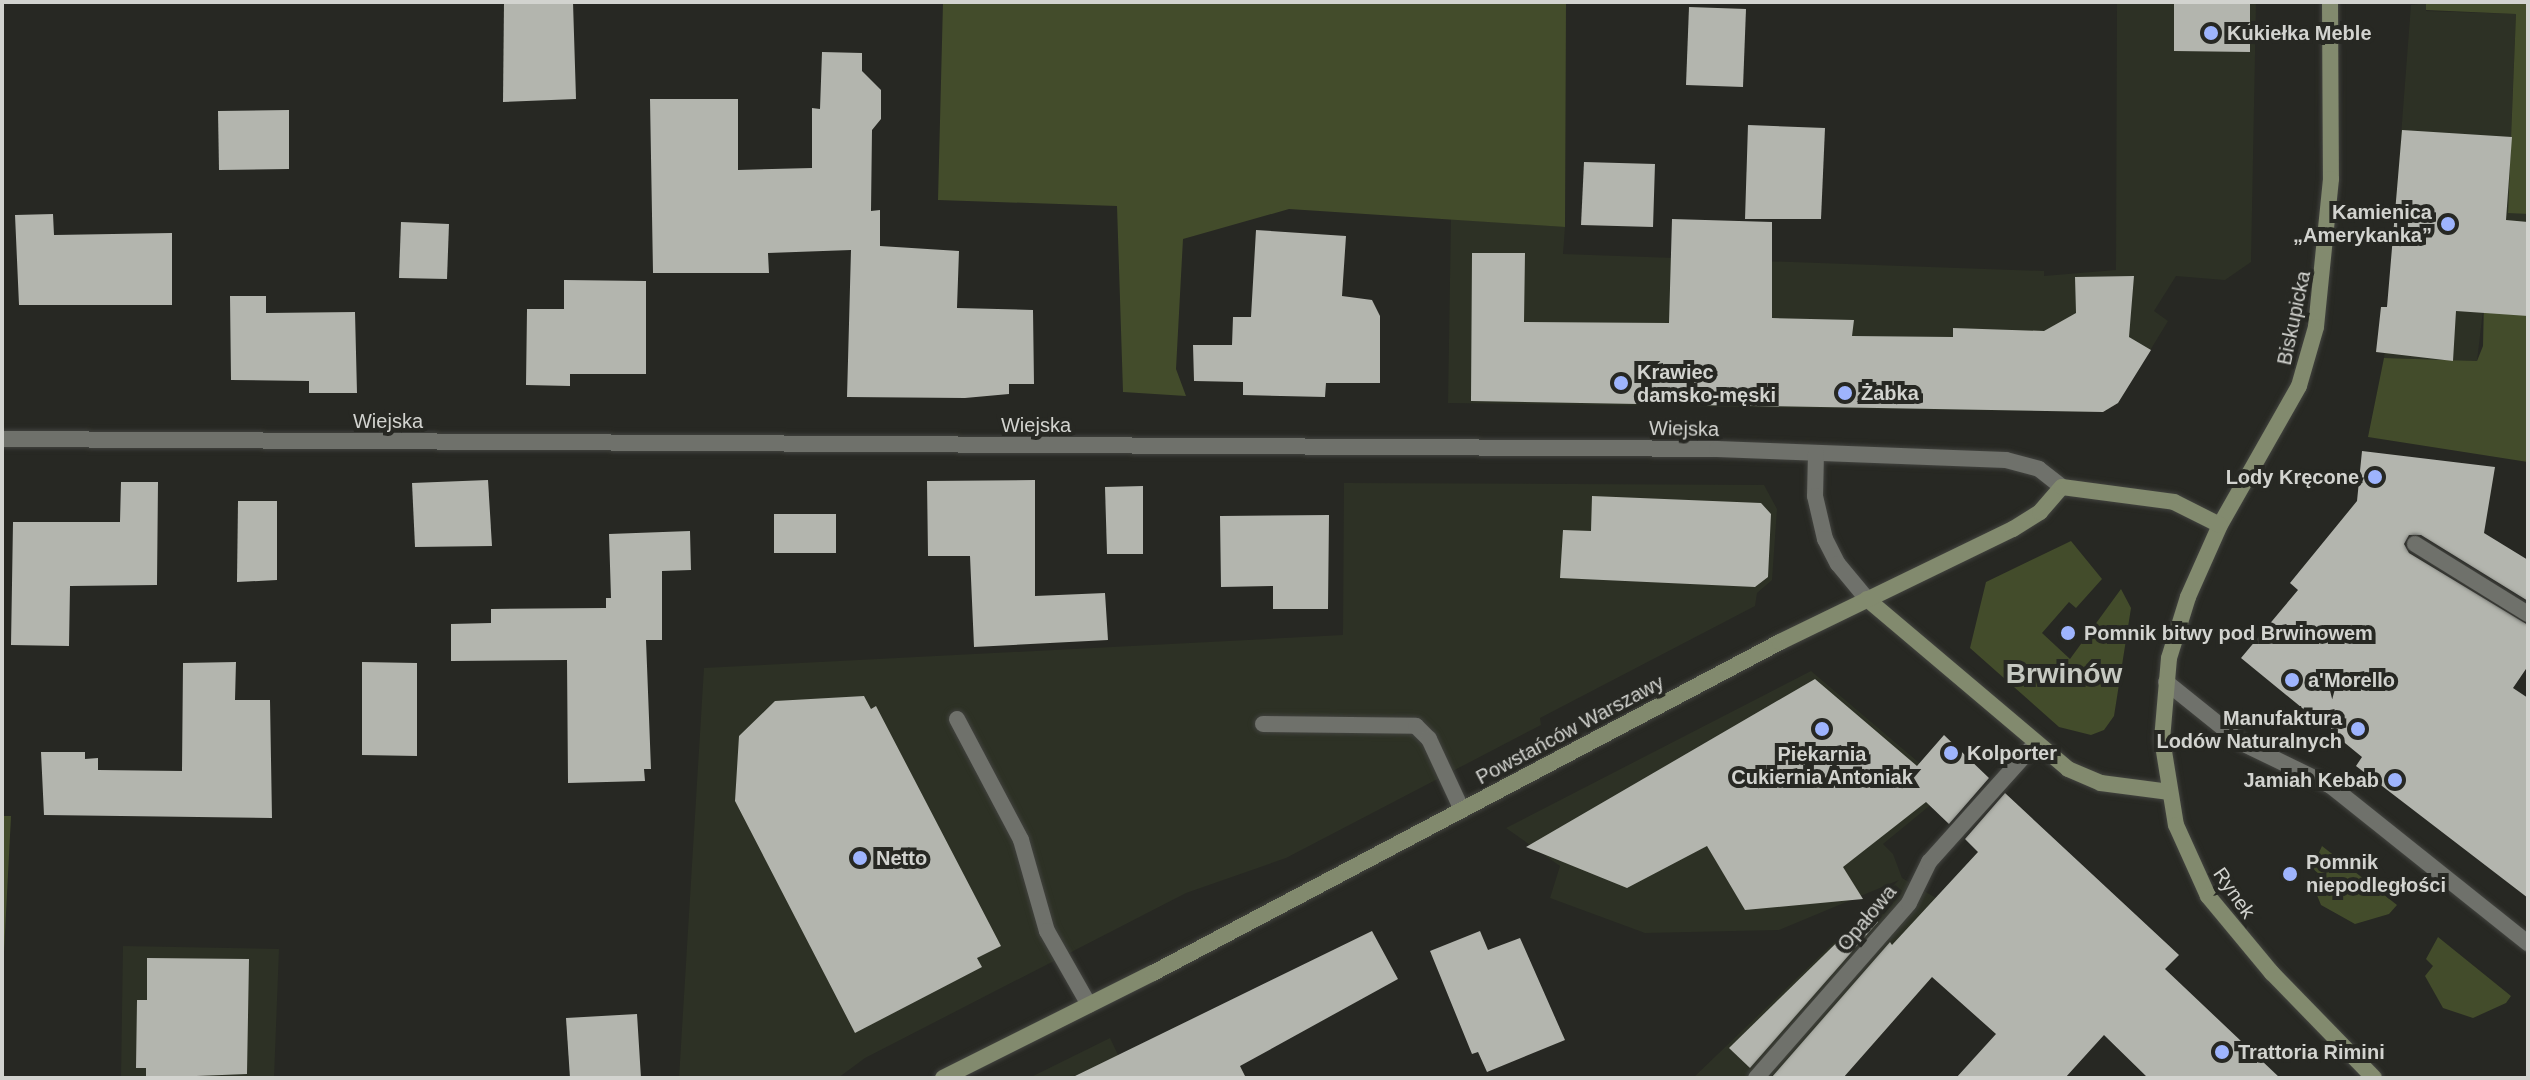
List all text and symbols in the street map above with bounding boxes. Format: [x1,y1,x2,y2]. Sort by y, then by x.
place label: Kukiełka Meble [2227,21,2372,45]
marker: Kukiełka Meble [2202,24,2220,42]
place label: Kamienica „Amerykanka” [2293,200,2432,247]
marker: Kamienica „Amerykanka” [2439,215,2457,233]
street label: Biskupicka [2272,269,2316,367]
place label: Krawiec damsko-męski [1637,360,1776,407]
marker: Krawiec damsko-męski [1612,374,1630,392]
place label: Żabka [1861,381,1919,405]
marker: Żabka [1836,384,1854,402]
street label: Wiejska [353,409,423,433]
street label: Wiejska [1001,413,1071,437]
street label: Wiejska [1649,416,1719,442]
place label: Lody Kręcone [2226,465,2359,489]
marker: Lody Kręcone [2366,468,2384,486]
place label: Pomnik bitwy pod Brwinowem [2084,621,2373,645]
marker: Pomnik bitwy pod Brwinowem [2059,624,2077,642]
district label: Brwinów [2006,657,2122,691]
place label: a'Morello [2308,668,2395,692]
street label: Powstańców Warszawy [1472,670,1668,790]
marker: a'Morello [2283,671,2301,689]
place label: Manufaktura Lodów Naturalnych [2156,706,2342,753]
marker: Piekarnia Cukiernia Antoniak [1813,720,1831,738]
marker: Manufaktura Lodów Naturalnych [2349,720,2367,738]
place label: Kolporter [1967,741,2057,765]
place label: Piekarnia Cukiernia Antoniak [1731,742,1913,789]
marker: Kolporter [1942,744,1960,762]
place label: Jamiah Kebab [2243,768,2379,792]
marker: Jamiah Kebab [2386,771,2404,789]
place label: Netto [876,846,927,870]
marker: Netto [851,849,869,867]
place label: Pomnik niepodległości [2306,850,2446,897]
street label: Rynek [2208,863,2260,923]
marker: Pomnik niepodległości [2281,865,2299,883]
street label: Opałowa [1832,880,1902,956]
place label: Trattoria Rimini [2238,1040,2385,1064]
marker: Trattoria Rimini [2213,1043,2231,1061]

